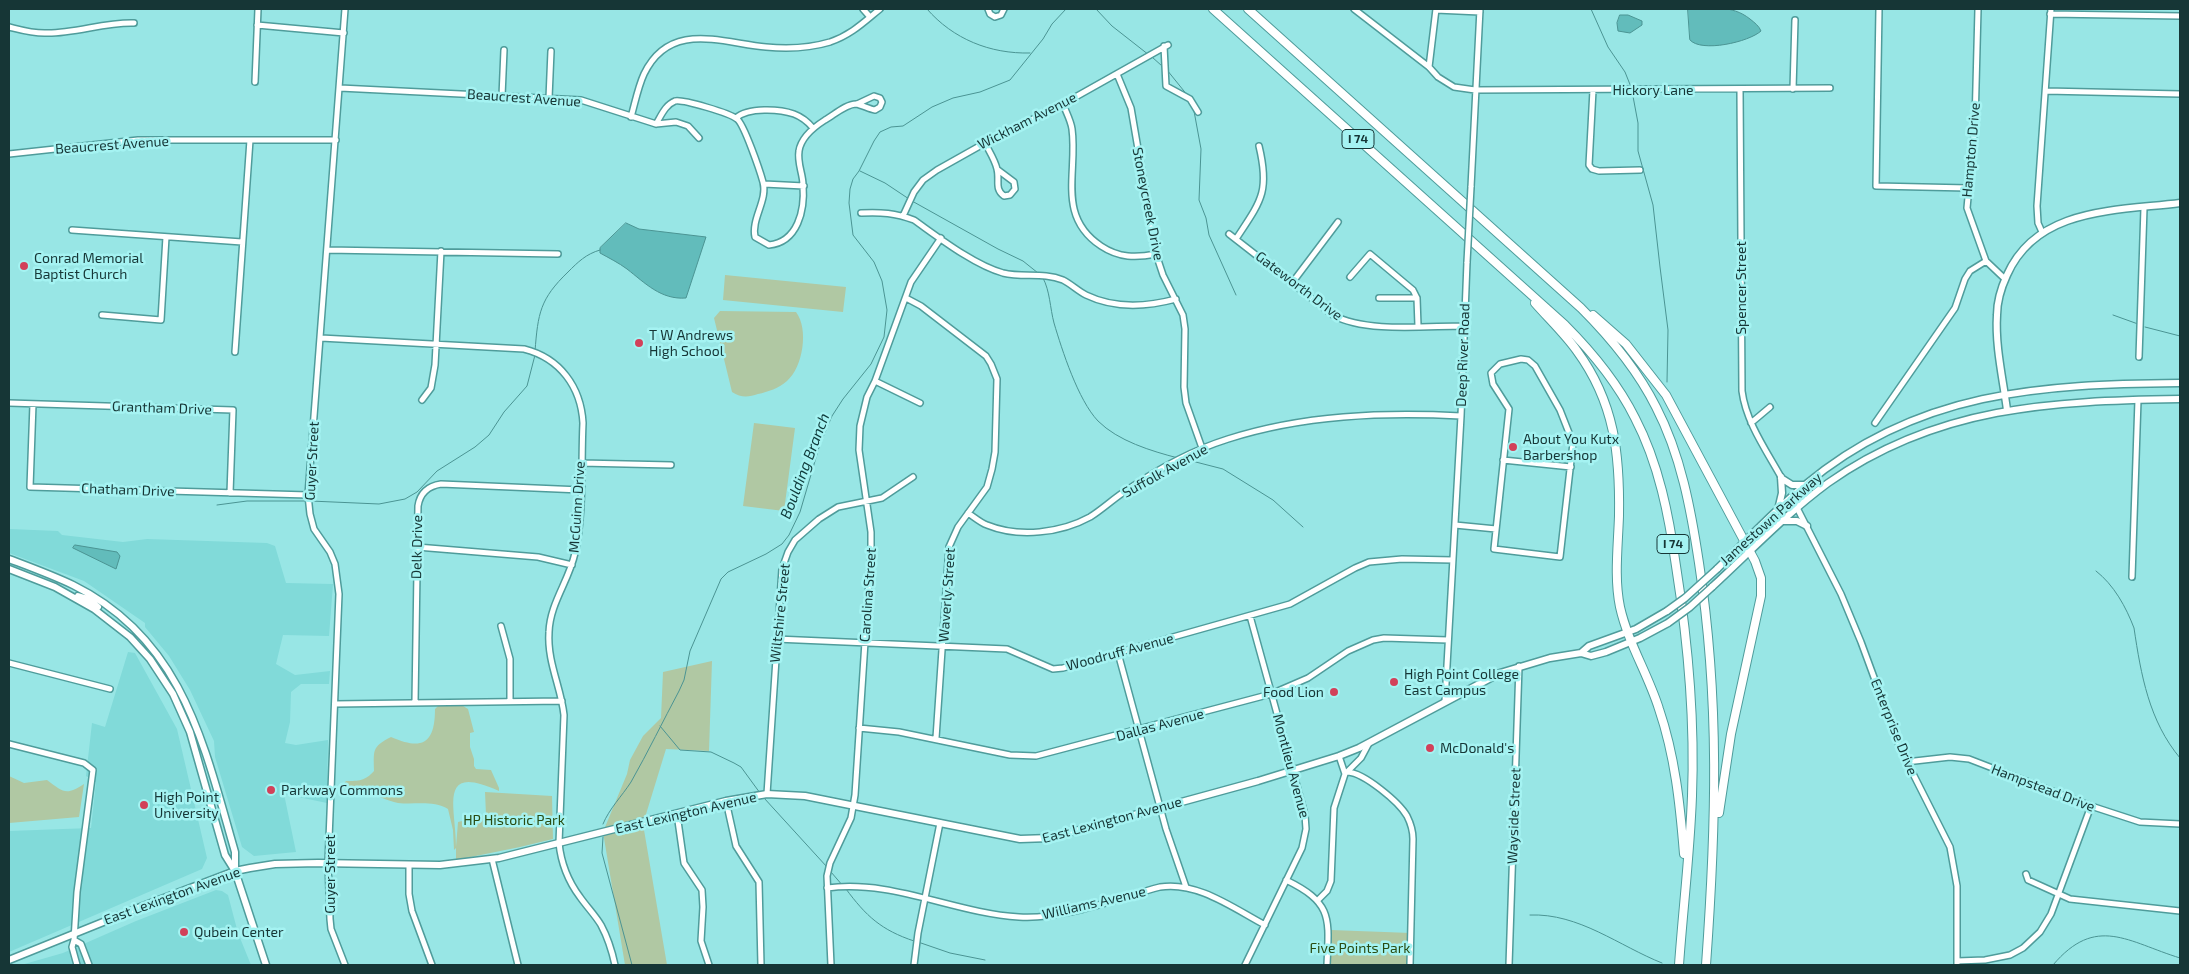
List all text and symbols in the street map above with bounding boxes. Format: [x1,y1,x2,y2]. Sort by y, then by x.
street label: Hickory Lane [1612,82,1694,98]
street label: Beaucrest Avenue [466,86,582,110]
street label: Wickham Avenue [975,89,1079,153]
street label: Hampton Drive [1958,102,1984,198]
road number: I 74 [1342,130,1374,148]
street label: Beaucrest Avenue [54,133,170,157]
street label: Stoneycreek Drive [1129,146,1167,262]
street label: Spencer Street [1733,241,1749,335]
street label: Gateworth Drive [1252,248,1346,324]
place label: Conrad Memorial Baptist Church [34,250,143,282]
marker: Conrad Memorial Baptist Church [18,260,30,272]
street label: Deep River Road [1453,303,1473,407]
place label: T W Andrews High School [649,327,733,360]
marker: T W Andrews High School [633,337,645,349]
street label: Grantham Drive [112,398,212,418]
water label: Boulding Branch [777,411,833,521]
street label: Guyer Street [302,421,322,501]
place label: About You Kutx Barbershop [1523,431,1619,464]
street label: Suffolk Avenue [1119,441,1211,501]
marker: About You Kutx Barbershop [1507,441,1519,453]
street label: McGuinn Drive [565,461,589,553]
street label: Jamestown Parkway [1717,469,1825,569]
street label: Chatham Drive [81,480,175,500]
street label: Delk Drive [408,515,426,579]
road number: I 74 [1657,534,1689,554]
street label: Carolina Street [856,547,880,643]
street label: Waverly Street [935,547,959,643]
street label: Wiltshire Street [766,562,794,664]
street label: Woodruff Avenue [1064,630,1176,674]
place label: High Point College East Campus [1404,666,1519,699]
marker: High Point College East Campus [1388,676,1400,688]
street label: Enterprise Drive [1867,676,1921,778]
place label: Food Lion [1263,684,1324,700]
marker: Food Lion [1328,686,1340,698]
street label: Dallas Avenue [1114,705,1206,745]
street label: Montlieu Avenue [1269,712,1313,820]
place label: McDonald's [1440,740,1514,756]
marker: McDonald's [1424,742,1436,754]
street label: Hampstead Drive [1989,761,2097,815]
street label: Wayside Street [1504,768,1524,864]
place label: Parkway Commons [281,782,403,798]
marker: Parkway Commons [265,784,277,796]
place label: High Point University [154,789,219,822]
street label: East Lexington Avenue [614,789,758,837]
street label: East Lexington Avenue [1040,793,1184,847]
marker: High Point University [138,799,150,811]
park label: HP Historic Park [463,812,565,828]
street label: Guyer Street [322,834,338,914]
street label: East Lexington Avenue [101,863,243,929]
street label: Williams Avenue [1041,883,1147,923]
place label: Qubein Center [194,924,284,940]
marker: Qubein Center [178,926,190,938]
park label: Five Points Park [1310,940,1410,956]

